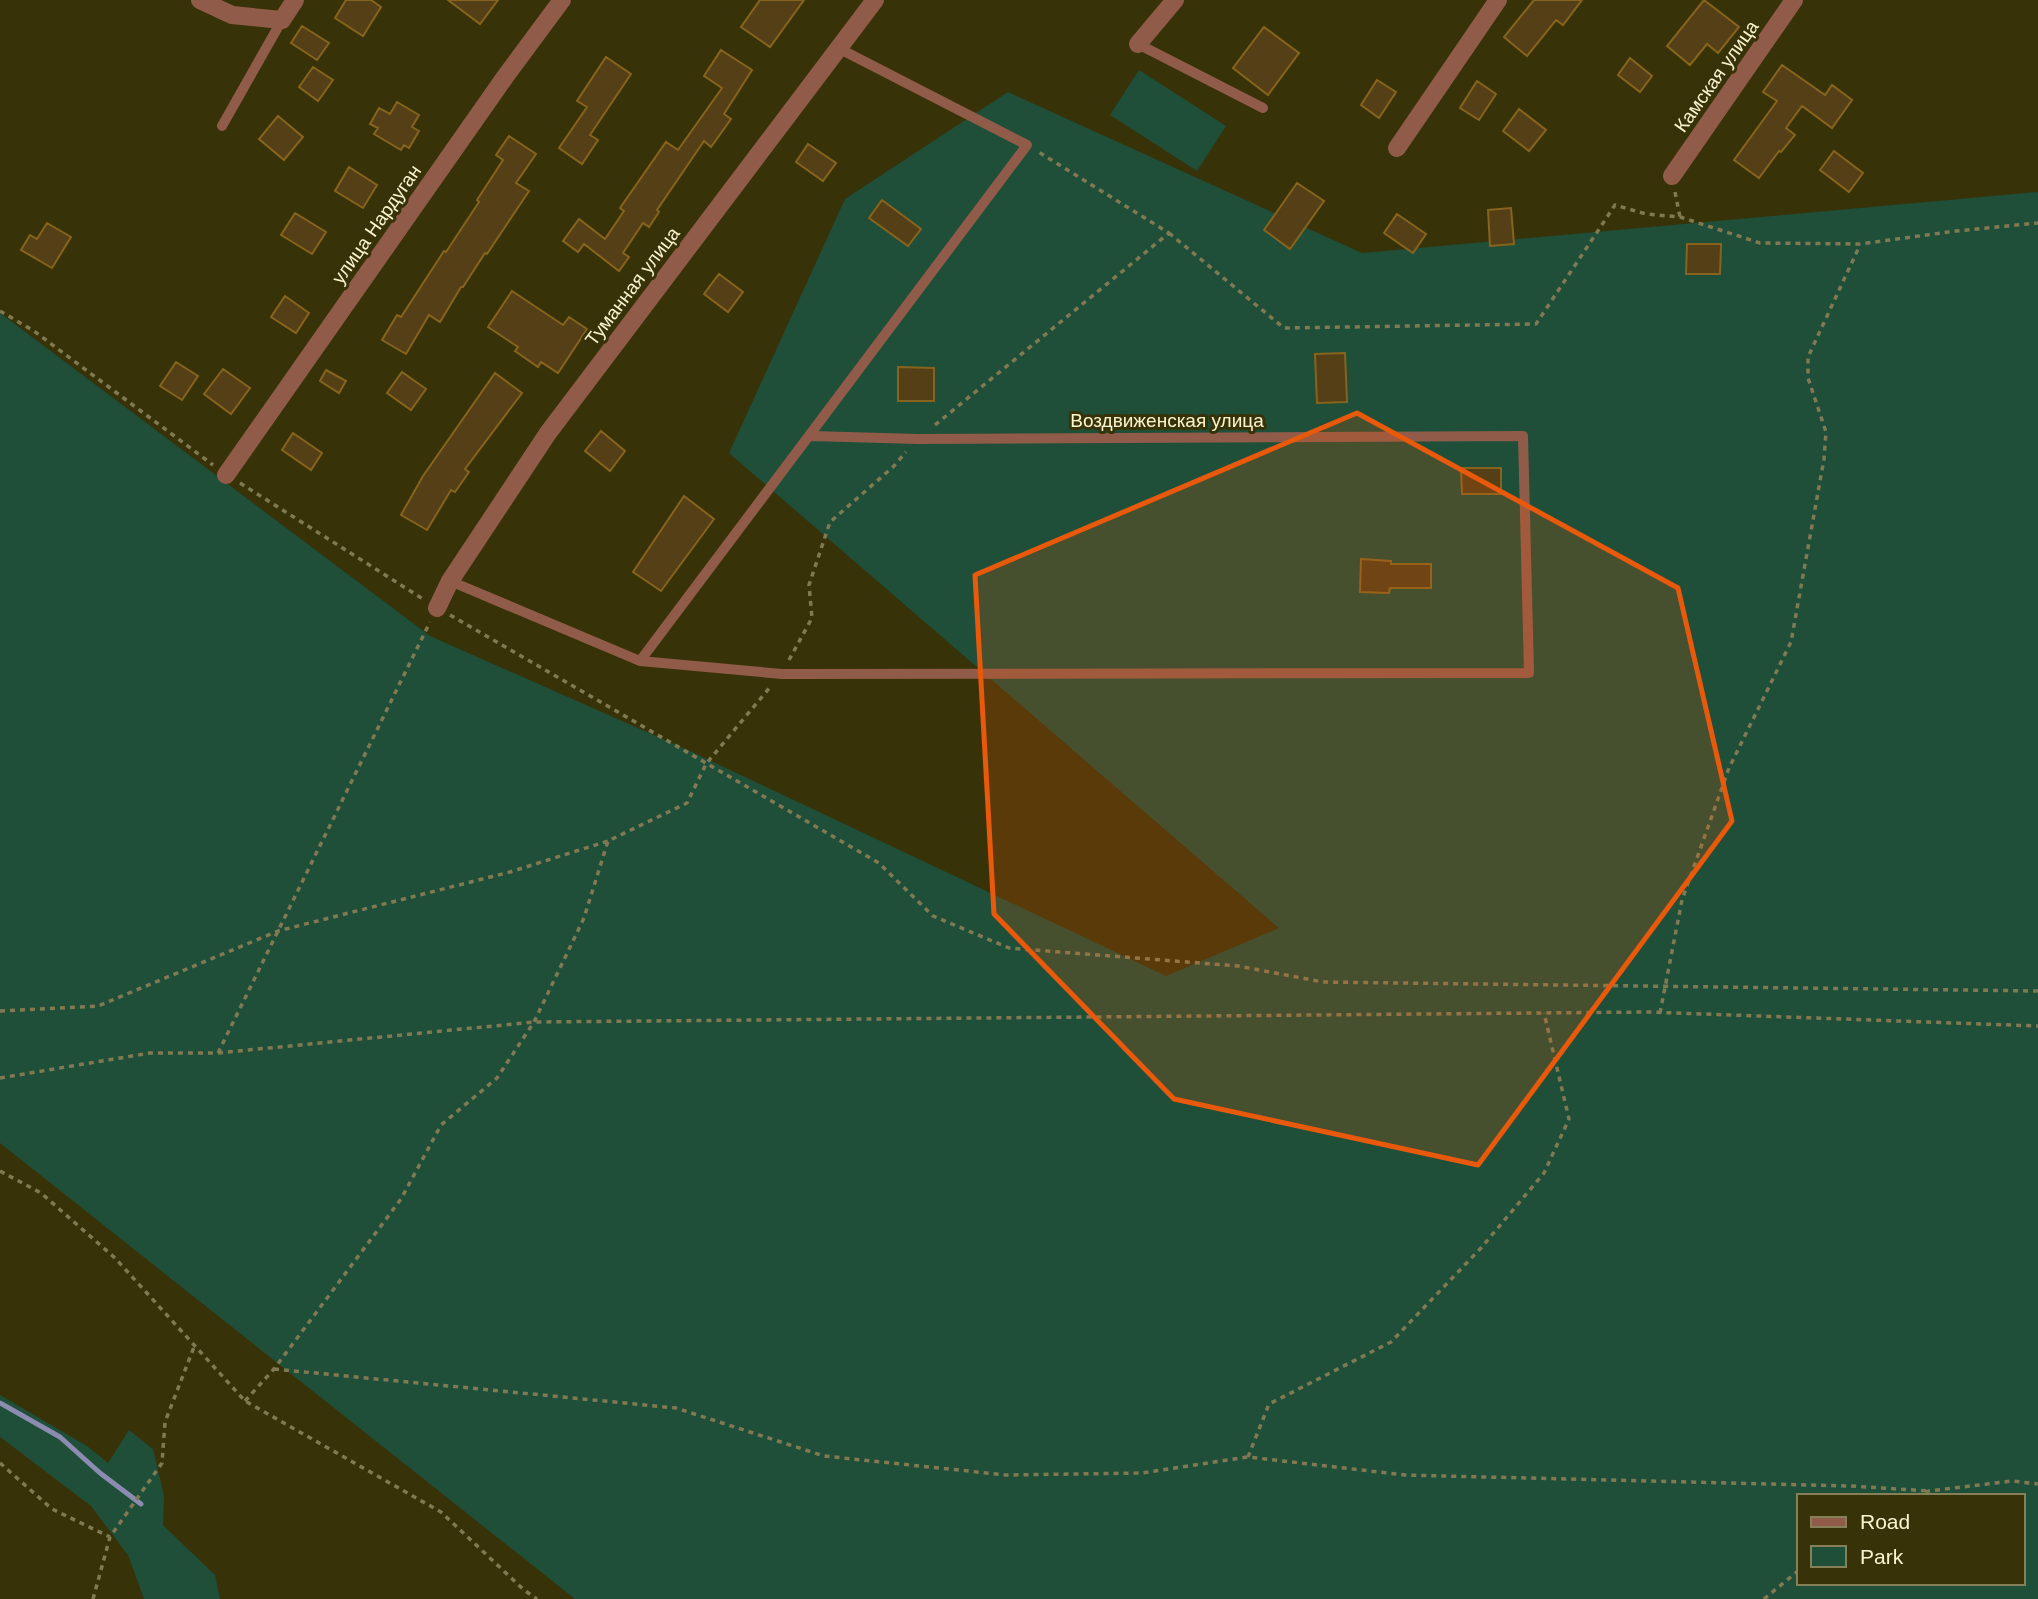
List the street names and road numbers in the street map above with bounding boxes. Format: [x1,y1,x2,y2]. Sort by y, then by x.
street label: Камская улица [1670,16,1763,136]
street label: улица Нардуган [328,161,425,288]
street label: Туманная улица [581,223,684,350]
street label: Воздвиженская улица [1070,410,1264,431]

